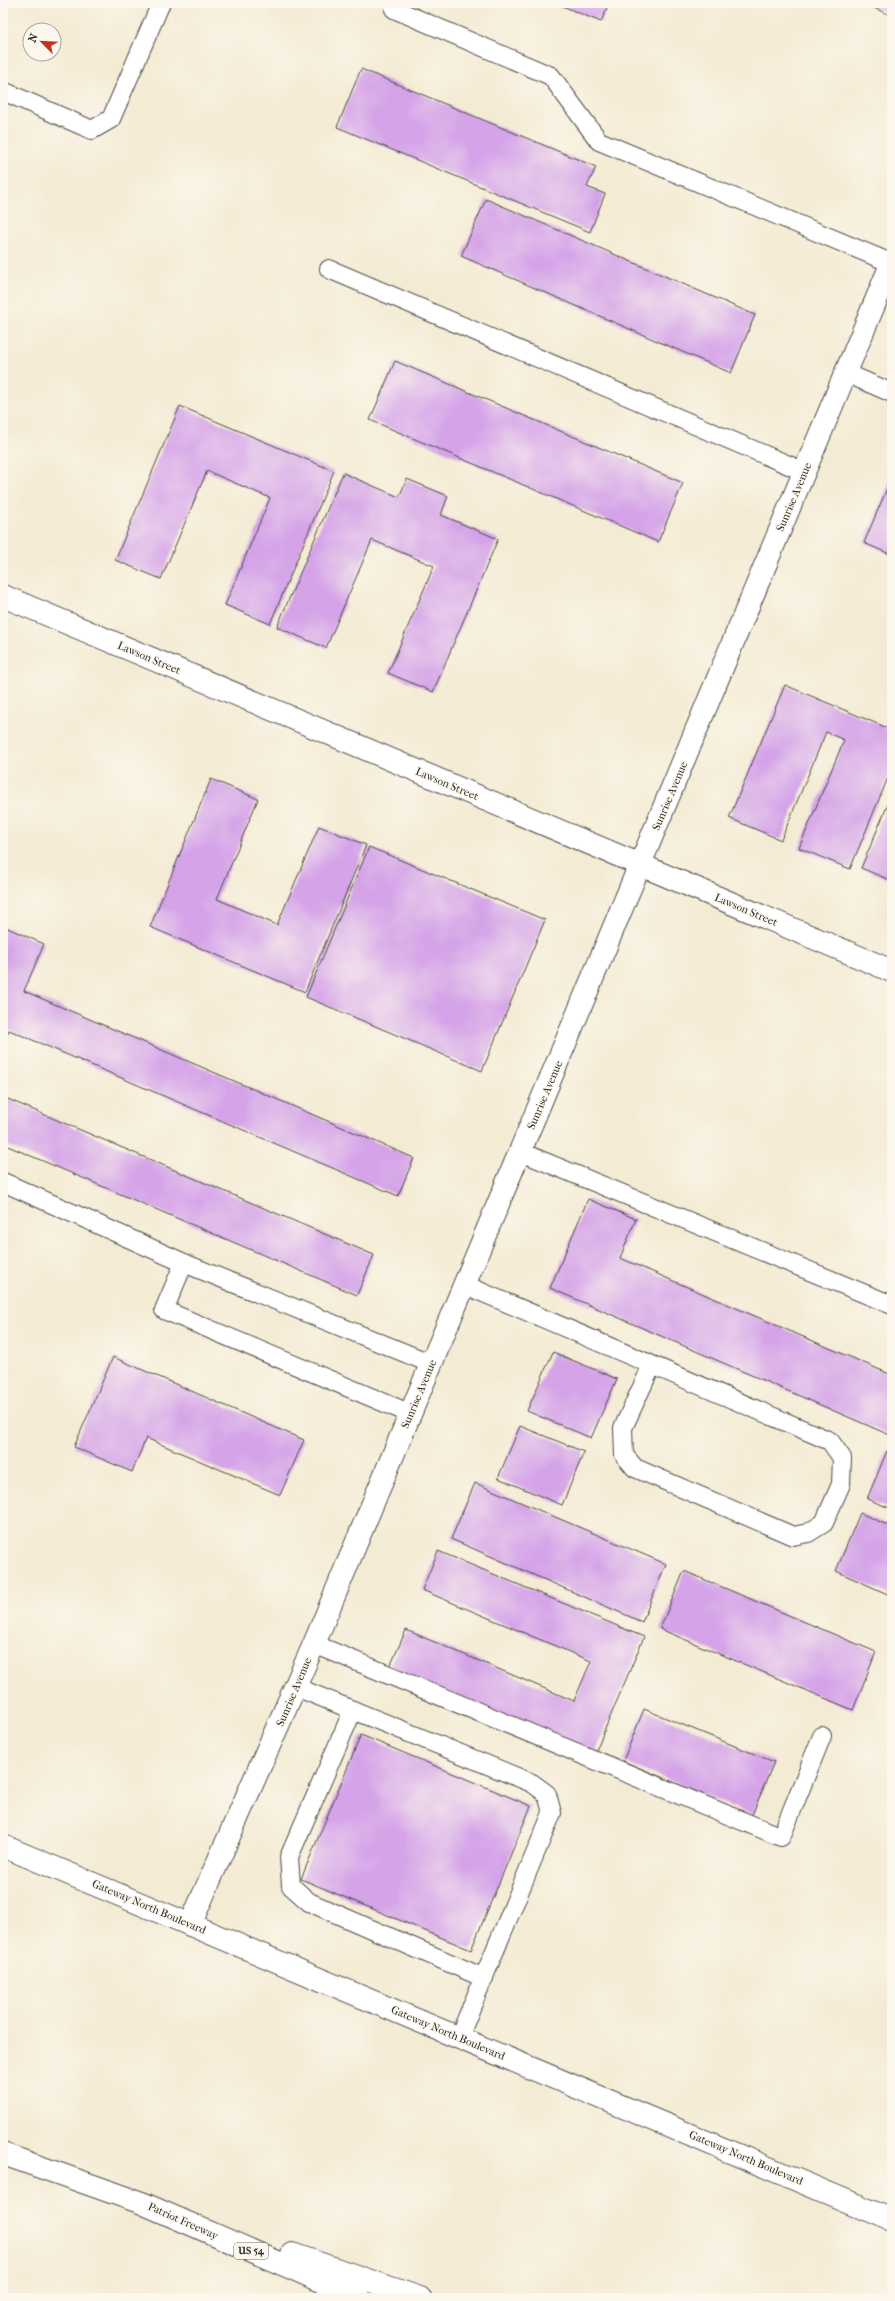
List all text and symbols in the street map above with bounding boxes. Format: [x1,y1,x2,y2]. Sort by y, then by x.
north arrow [22,22,62,62]
text: N [26,31,41,45]
street label: Sunrise Avenue [774,460,815,533]
street label: Lawson Street [116,639,182,677]
street label: Sunrise Avenue [650,759,691,832]
street label: Lawson Street [414,765,480,803]
street label: Lawson Street [713,891,779,929]
street label: Sunrise Avenue [525,1058,566,1131]
street label: Sunrise Avenue [399,1357,440,1430]
street label: Sunrise Avenue [274,1655,315,1728]
street label: Gateway North Boulevard [90,1877,209,1937]
street label: Gateway North Boulevard [389,2003,508,2063]
street label: Gateway North Boulevard [687,2128,806,2188]
street label: Patriot Freeway [146,2200,221,2243]
road number: US 54 [234,2243,268,2259]

